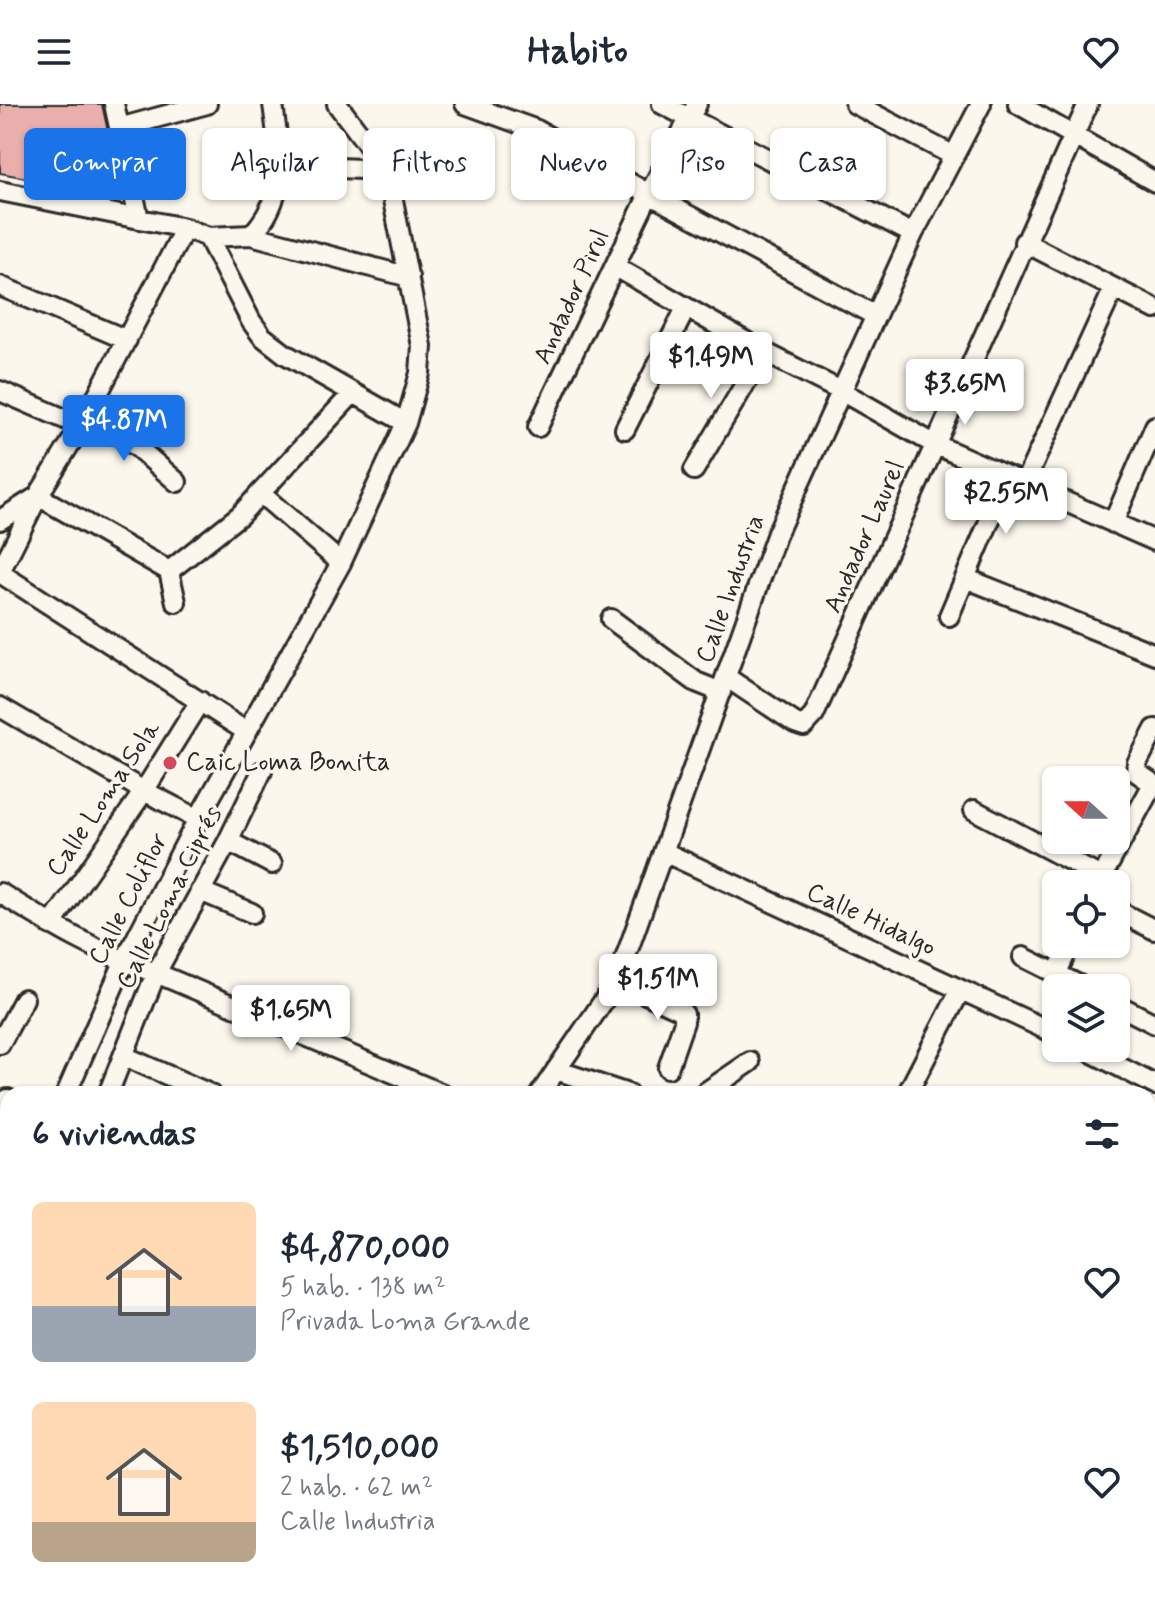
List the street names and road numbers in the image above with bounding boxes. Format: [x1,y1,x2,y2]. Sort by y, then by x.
street label: Andador Pirul [526,224,618,370]
street label: Andador Laurel [816,455,914,619]
street label: Calle Industria [688,510,774,668]
street label: Calle Loma Sola [39,714,169,884]
street label: Calle Loma Ciprés [109,801,231,995]
street label: Calle Coliflor [81,827,177,971]
street label: Calle Hidalgo [801,875,941,965]

